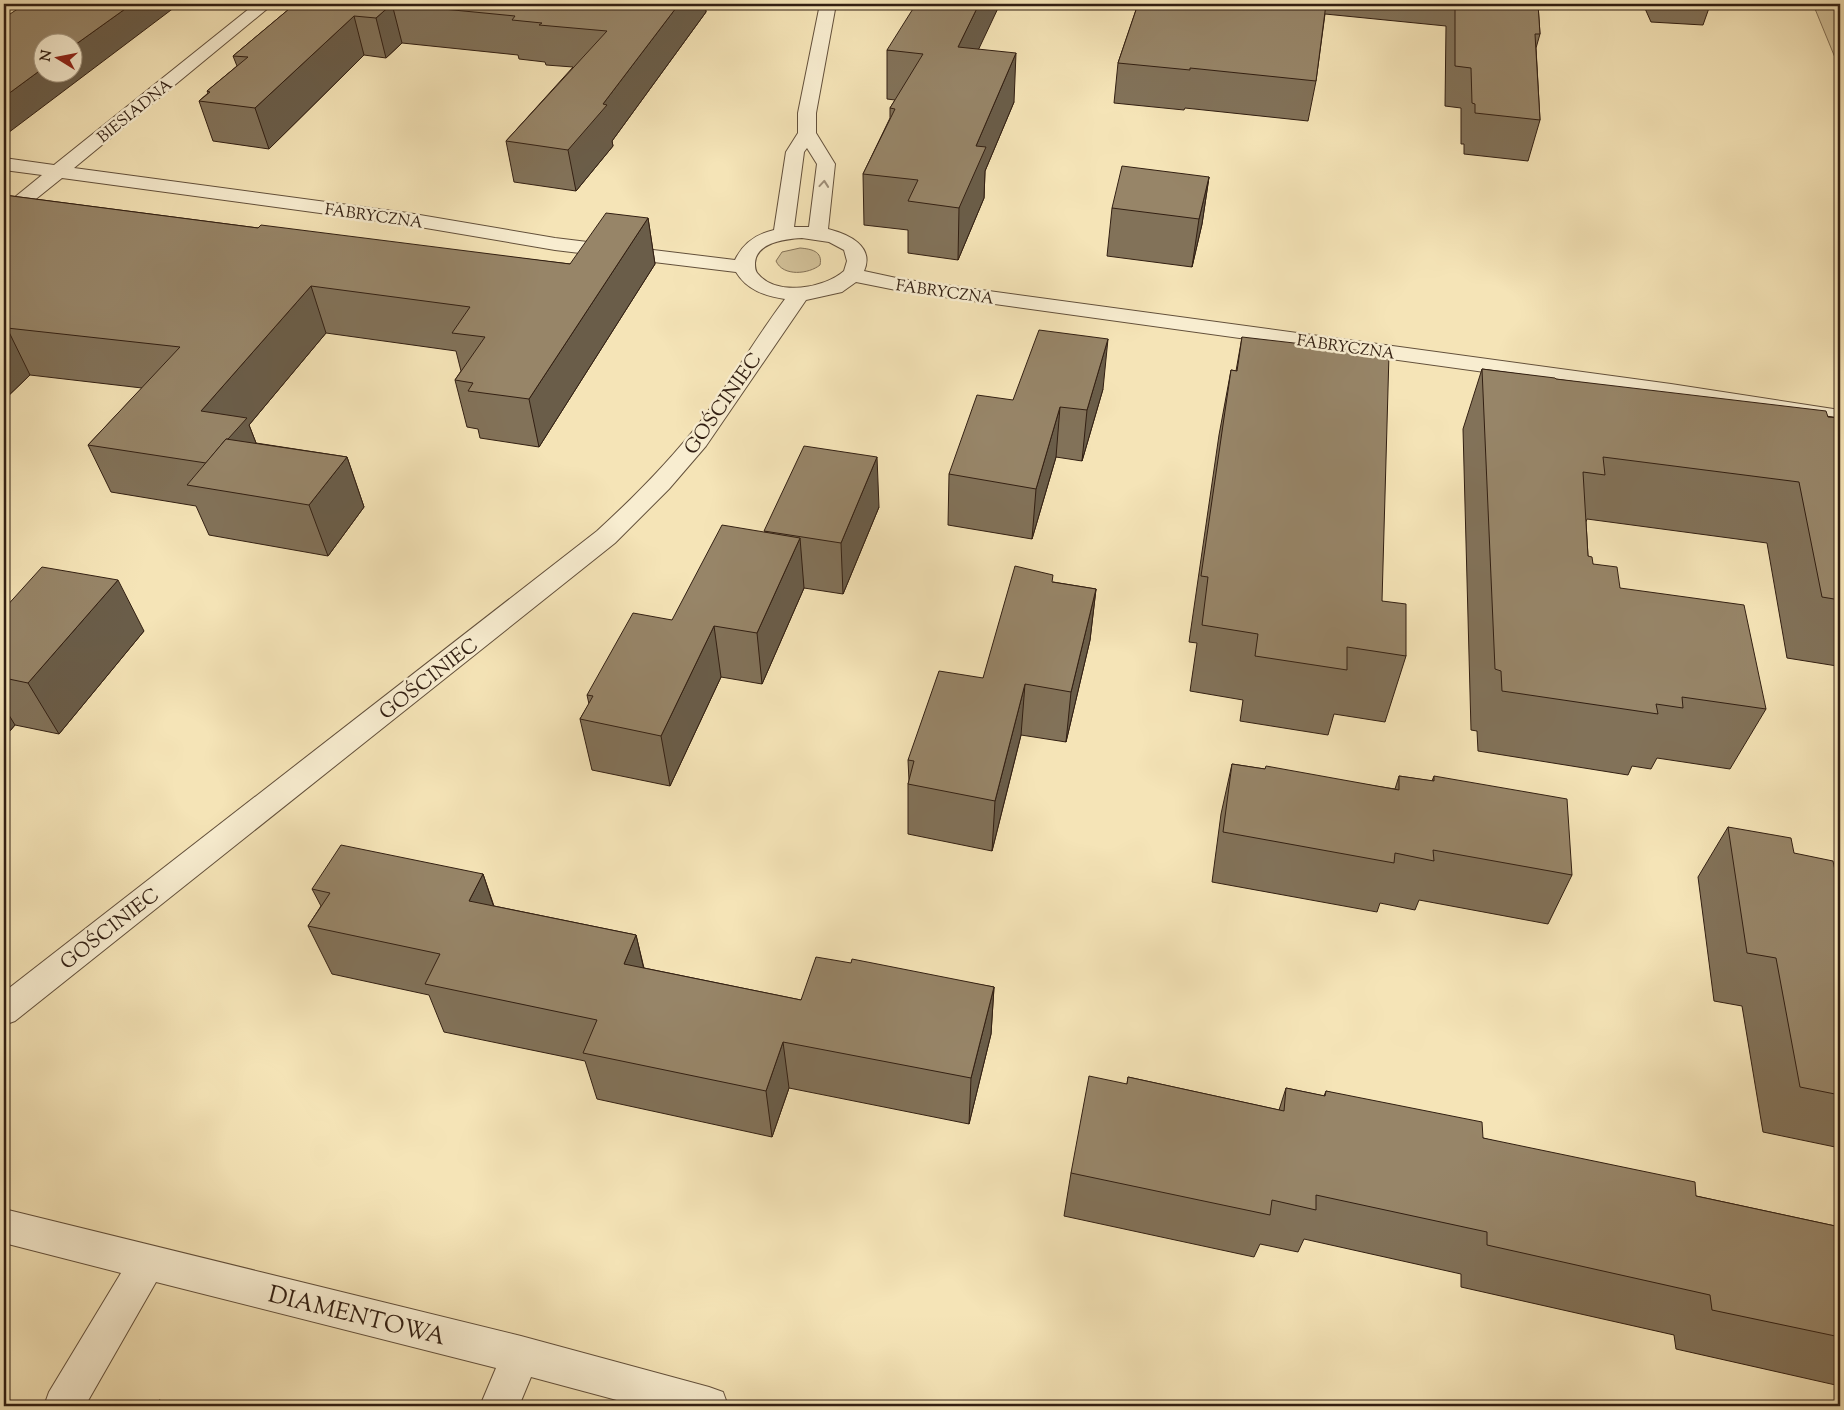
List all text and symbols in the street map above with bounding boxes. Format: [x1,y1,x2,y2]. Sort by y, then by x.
north arrow [32,32,82,82]
text: N [36,49,58,63]
street label: BIESIADNA [93,74,178,149]
one-way arrow [818,180,829,188]
street label: FABRYCZNA [323,199,424,236]
street label: FABRYCZNA [894,275,995,312]
street label: FABRYCZNA [1295,330,1396,367]
street label: GOŚCINIEC [677,347,770,461]
street label: GOŚCINIEC [373,631,485,728]
street label: GOŚCINIEC [54,881,166,978]
street label: DIAMENTOWA [264,1278,449,1356]

